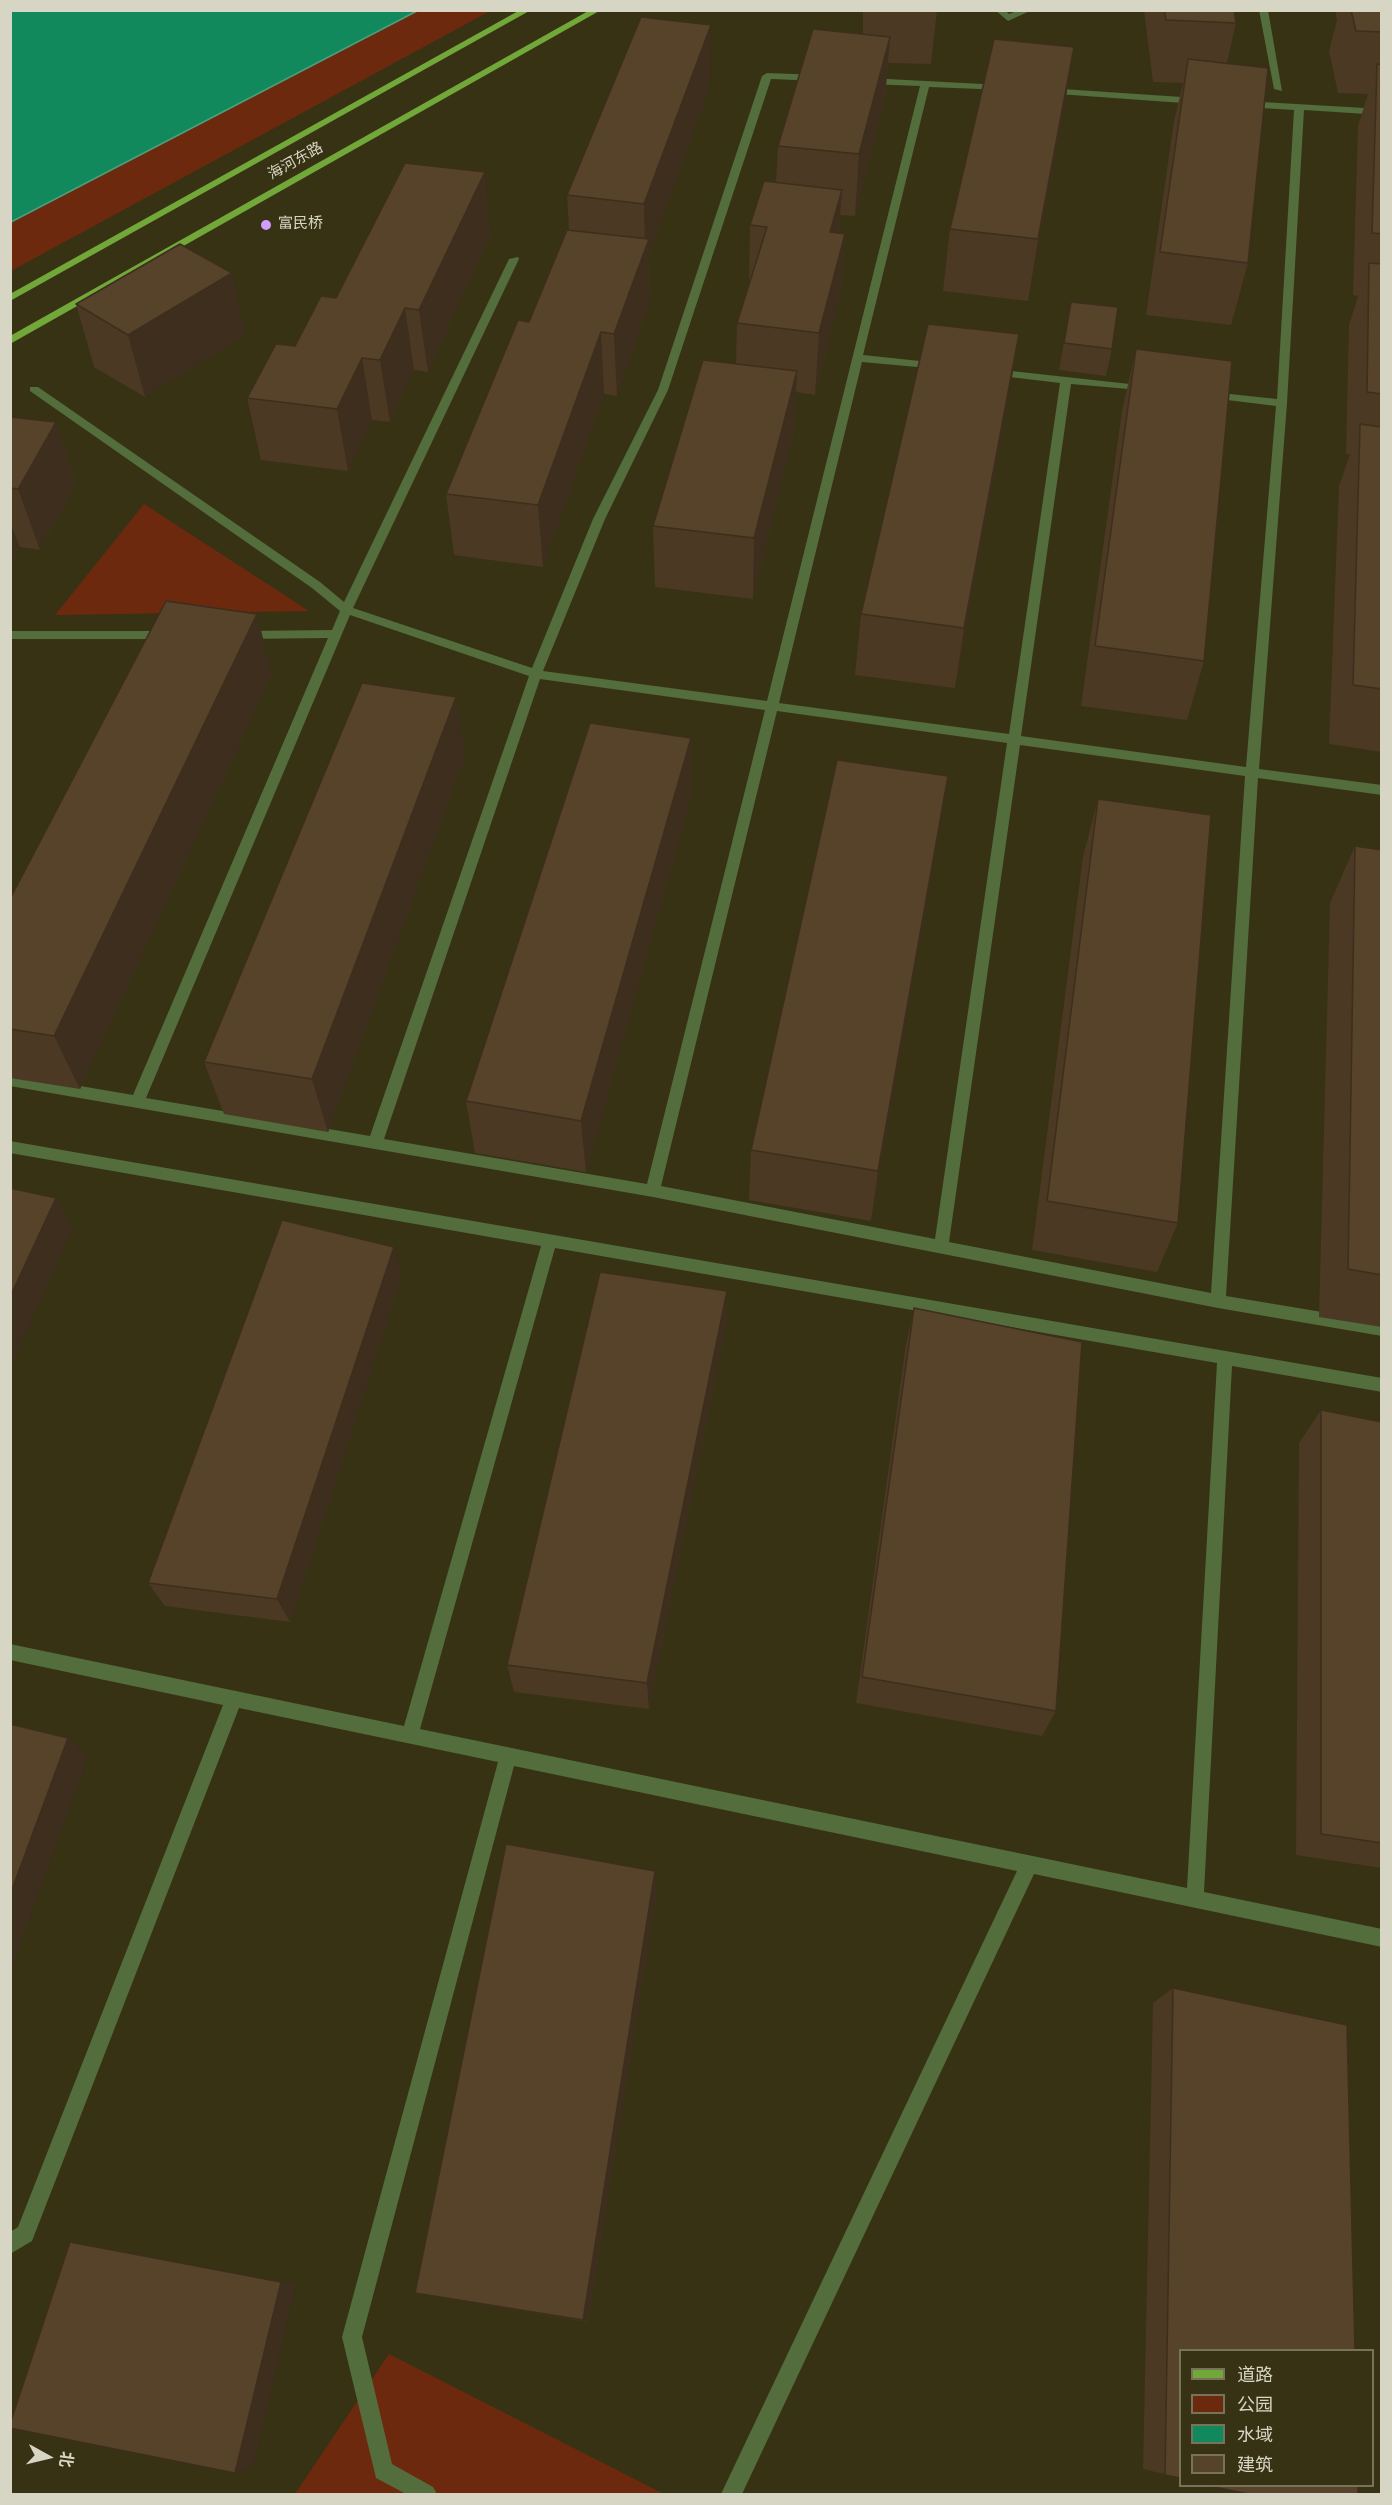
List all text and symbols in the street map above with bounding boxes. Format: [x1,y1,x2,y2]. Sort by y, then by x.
street label: 海河东路 [265,140,327,184]
place label: 富民桥 [278,216,323,234]
marker: 富民桥 [259,218,273,232]
legend [1179,2349,1374,2487]
text: 道路 [1237,2363,1273,2388]
text: 公园 [1237,2393,1273,2418]
text: 水域 [1237,2423,1273,2448]
north arrow [18,2427,78,2487]
text: 北 [54,2450,78,2469]
text: 建筑 [1237,2453,1273,2478]

